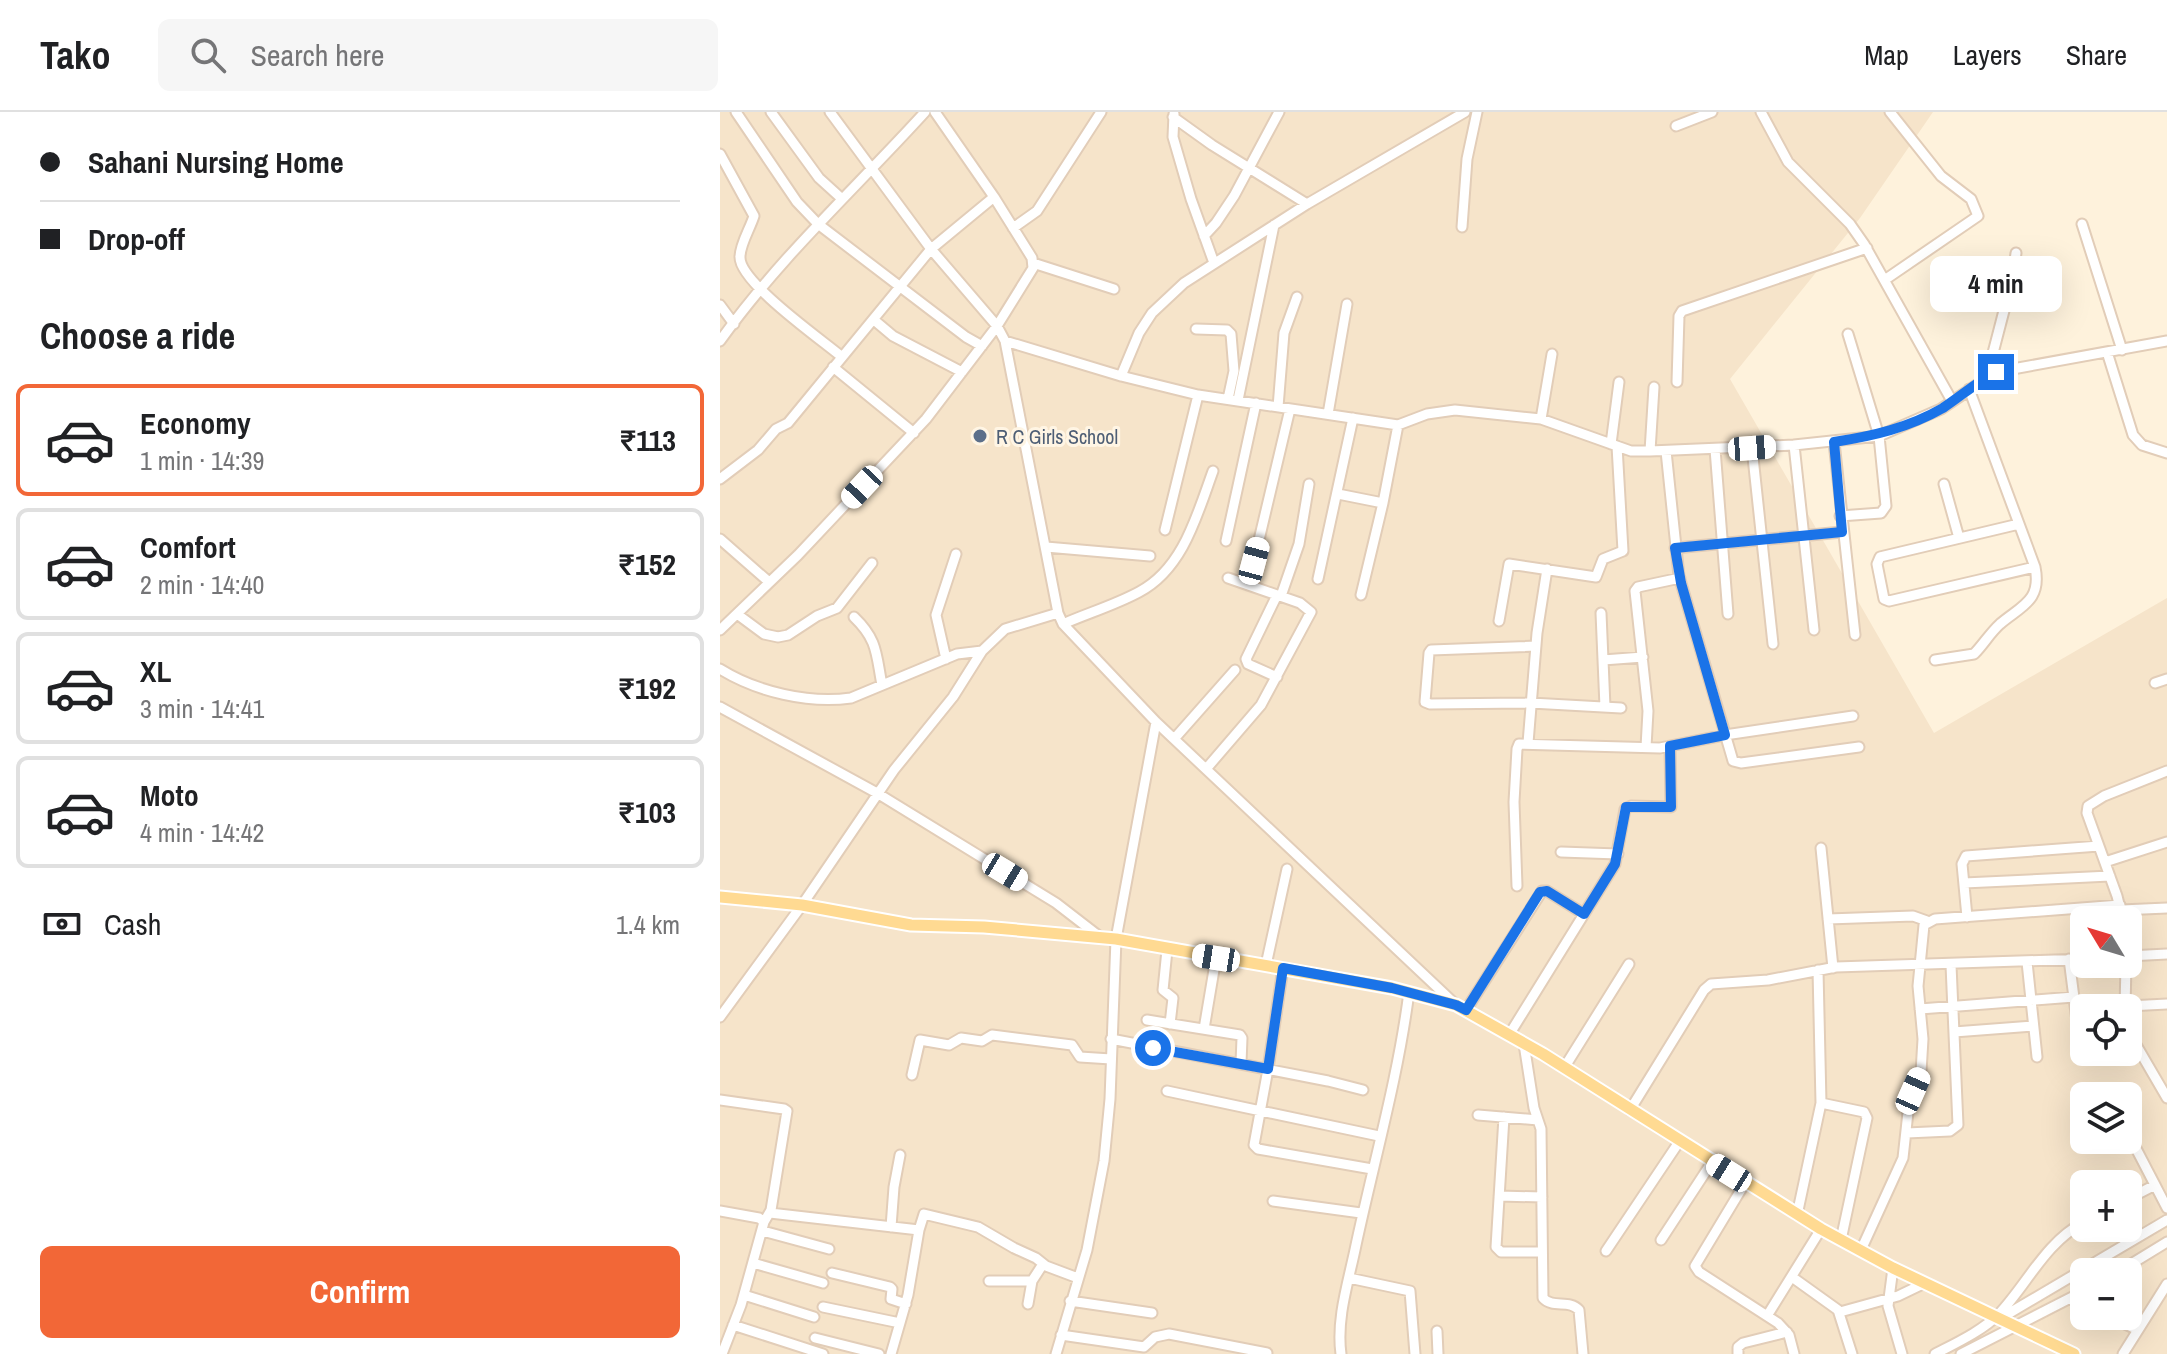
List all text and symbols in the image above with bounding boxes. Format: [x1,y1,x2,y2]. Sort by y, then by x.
search box [158,19,718,91]
text: Tako [40,30,110,81]
icon: search [186,33,230,77]
text: Search here [250,35,384,75]
text: Map [1864,36,1909,74]
text: Layers [1953,36,2022,74]
text: Share [2066,36,2127,74]
text: Sahani Nursing Home [88,142,344,182]
text: Drop-off [88,219,185,259]
callout: 4 min [1930,256,2062,312]
text: 4 min [1968,266,2024,301]
text: Choose a ride [40,312,235,360]
route end [1978,354,2014,390]
text: Economy [140,403,251,443]
icon: car [44,404,116,476]
text: ₹113 [619,420,676,460]
place label: R C Girls School [996,423,1118,450]
marker: R C Girls School [971,427,989,445]
car [1727,434,1777,462]
text: 1 min · 14:39 [140,443,264,478]
car [837,461,887,513]
text: Comfort [140,527,236,567]
icon: car [44,528,116,600]
car [1236,535,1272,587]
text: ₹152 [618,544,676,584]
text: 2 min · 14:40 [140,567,264,602]
text: XL [140,651,171,691]
icon: car [44,652,116,724]
text: ₹192 [618,668,676,708]
text: 3 min · 14:41 [140,691,264,726]
text: Moto [140,775,199,815]
icon: car [44,776,116,848]
text: ₹103 [618,792,676,832]
text: 4 min · 14:42 [140,815,264,850]
car [978,849,1032,895]
icon: cash [40,902,84,946]
text: Cash [104,904,161,944]
north arrow [2070,906,2142,978]
map controls [2070,906,2142,1330]
text: 1.4 km [616,907,680,942]
car [1190,942,1242,974]
button: locate [2070,994,2142,1066]
route start [1135,1030,1171,1066]
car [1892,1064,1934,1118]
button: layers [2070,1082,2142,1154]
car [1702,1150,1756,1196]
button: + [2070,1170,2142,1242]
button: Confirm [40,1246,680,1338]
button: − [2070,1258,2142,1330]

